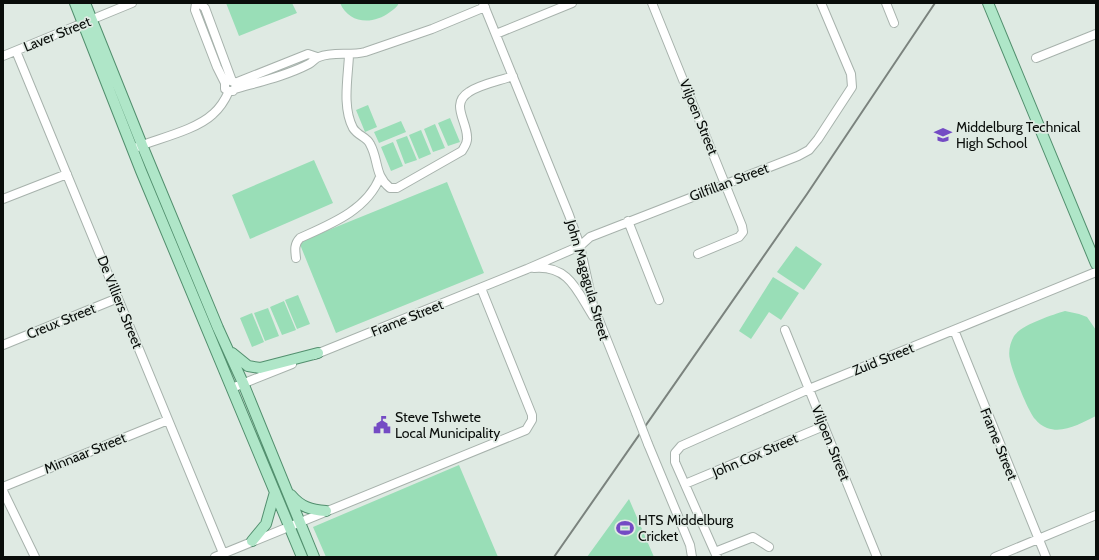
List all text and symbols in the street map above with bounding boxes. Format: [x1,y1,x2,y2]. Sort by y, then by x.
street label: Laver Street [21,12,94,56]
street label: Viljoen Street [676,76,722,158]
place label: Middelburg Technical High School [956,118,1081,152]
school or university icon: Middelburg Technical High School [933,125,953,145]
street label: Gilfillan Street [687,159,771,205]
street label: John Magagula Street [562,217,614,343]
street label: De Villiers Street [93,253,147,351]
street label: Frame Street [368,295,446,341]
street label: Creux Street [24,299,98,343]
street label: Zuid Street [850,338,917,379]
street label: Viljoen Street [808,402,854,484]
street label: Frame Street [976,405,1022,483]
place label: Steve Tshwete Local Municipality [395,408,500,442]
public building icon: Steve Tshwete Local Municipality [372,415,392,435]
street label: Minnaar Street [41,428,129,478]
street label: John Cox Street [709,429,801,482]
place label: HTS Middelburg Cricket [638,511,734,545]
sports icon: HTS Middelburg Cricket [615,518,635,538]

